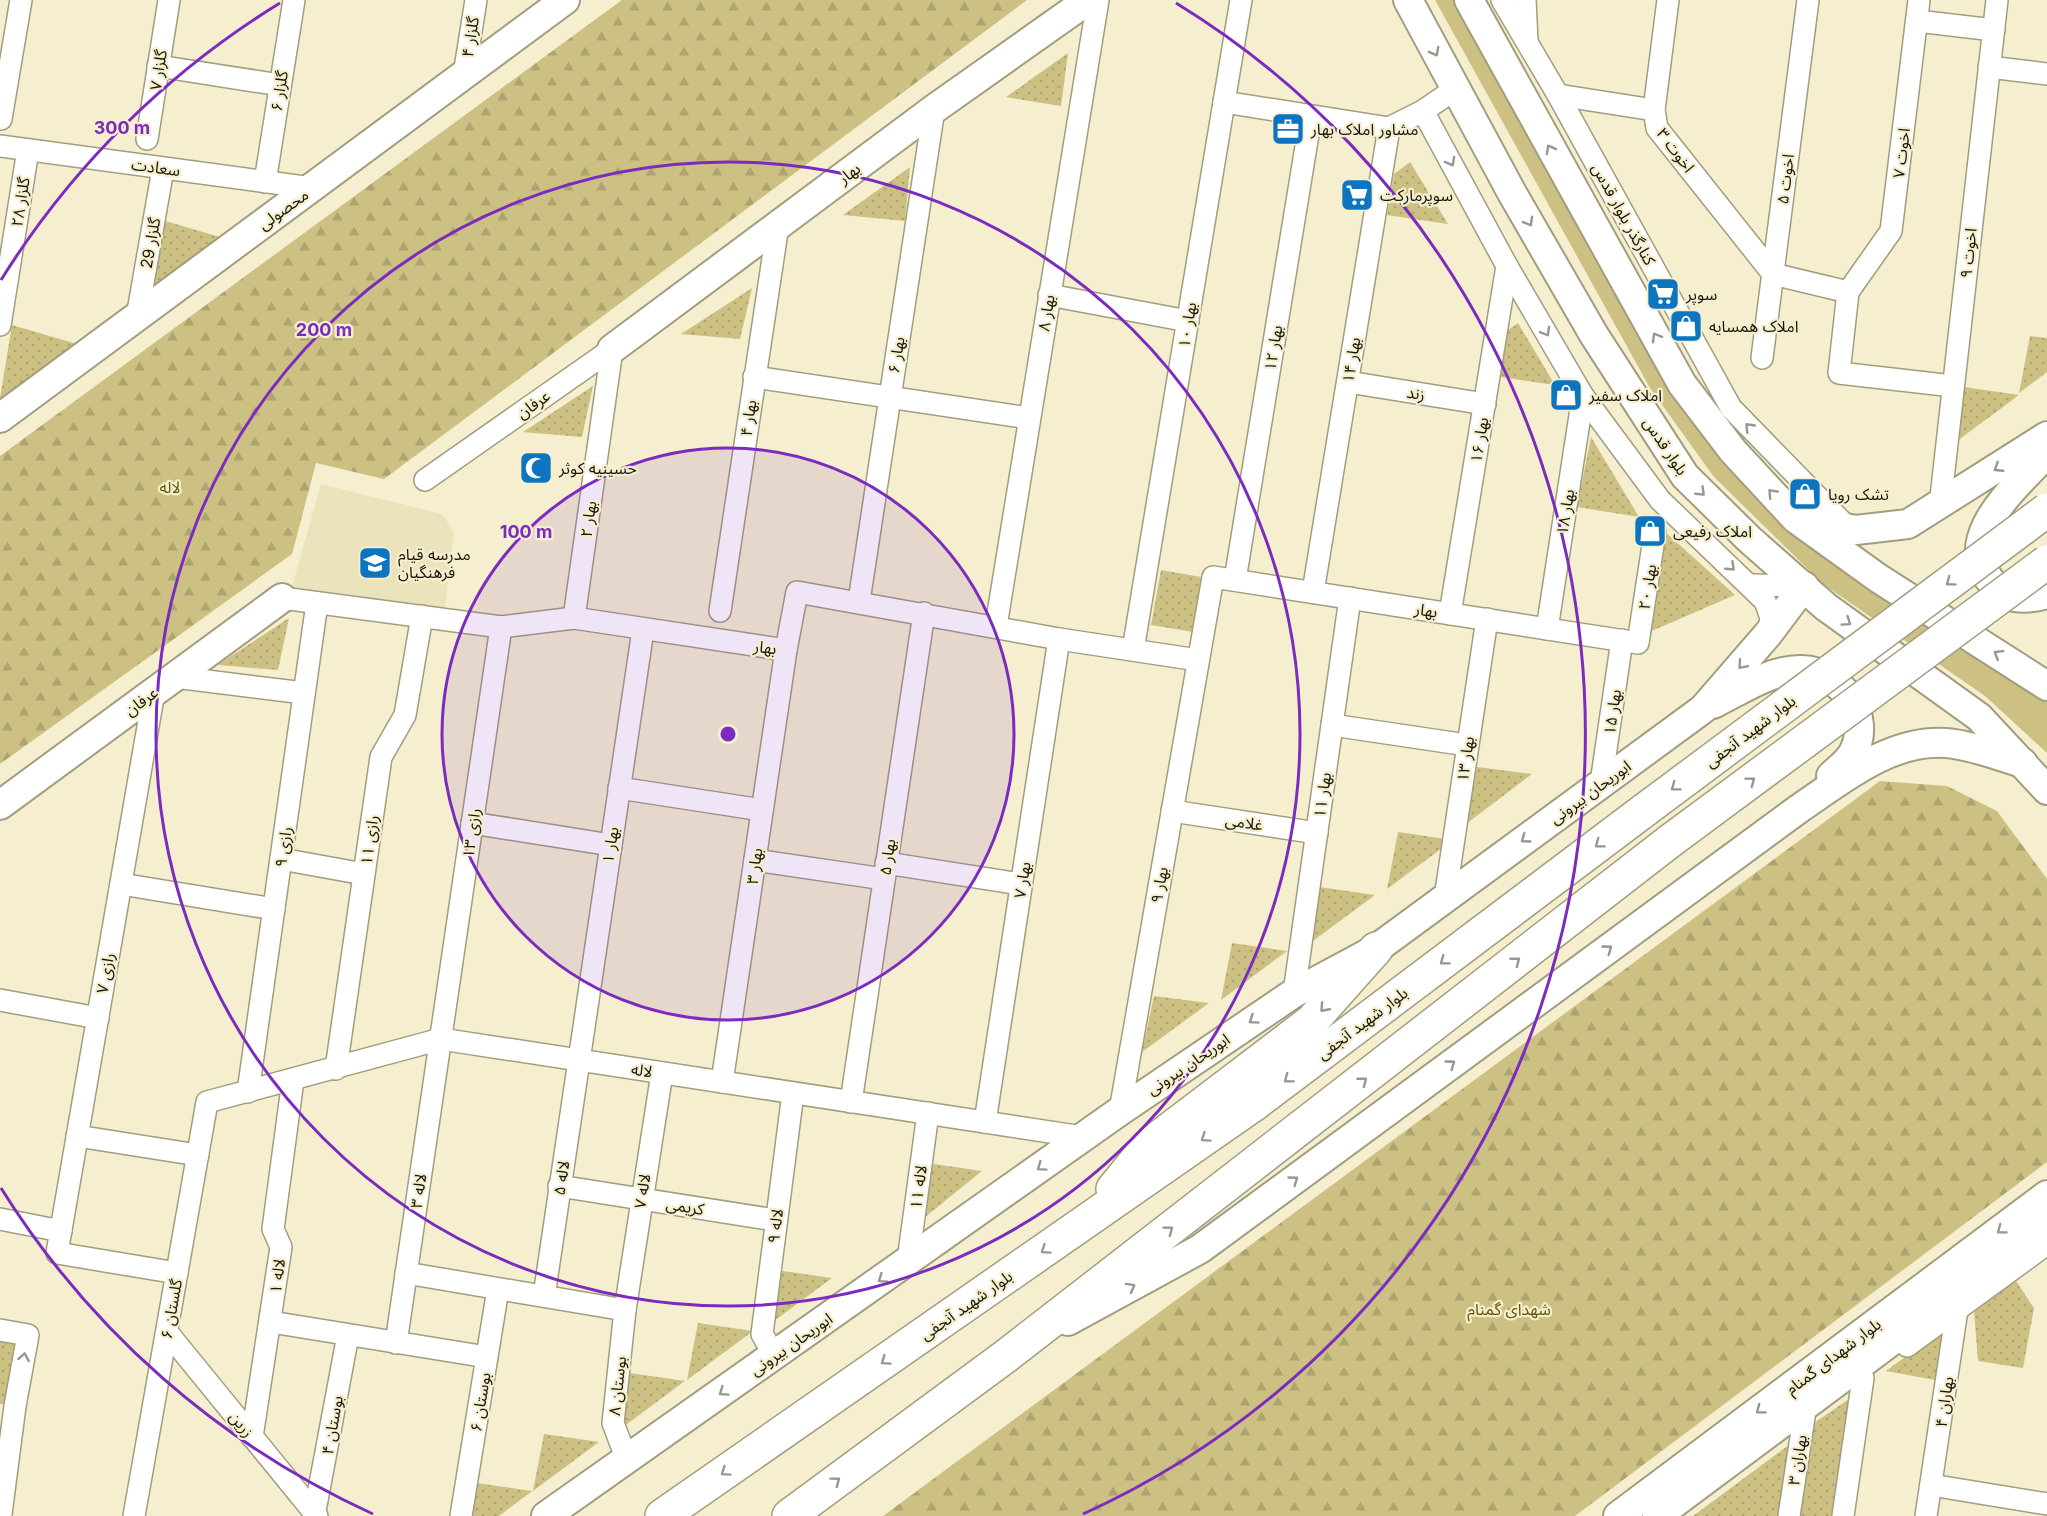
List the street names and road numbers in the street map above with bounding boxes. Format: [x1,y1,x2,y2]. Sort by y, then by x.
street label: گلزار ۴ [457,15,483,59]
street label: گلزار ۷ [145,48,171,92]
street label: گلزار ۶ [266,69,292,113]
street label: اخوت ۳ [1653,124,1699,176]
street label: اخوت ۷ [1888,127,1914,179]
street label: اخوت ۵ [1772,153,1798,205]
street label: سعادت [130,154,182,180]
street label: بهار [833,158,864,188]
street label: کنارگذر بلوار قدس [1588,160,1660,269]
street label: گلزار ۲۸ [6,175,34,228]
street label: محصولی [254,184,312,234]
street label: گلزار 29 [136,216,164,270]
street label: اخوت ۹ [1955,227,1981,279]
street label: بهار ۸ [1033,293,1059,333]
street label: بهار ۱۰ [1174,301,1200,349]
street label: بهار ۱۲ [1260,324,1286,372]
street label: بهار ۶ [883,335,909,375]
street label: بهار ۱۴ [1338,336,1364,384]
street label: زند [1405,382,1427,404]
street label: عرفان [512,385,554,423]
street label: بهار ۴ [736,398,760,438]
street label: بلوار قدس [1639,413,1693,479]
street label: بهار ۱۶ [1466,416,1492,464]
street label: بهار ۱۸ [1552,488,1578,536]
street label: بهار ۲ [576,499,600,539]
street label: بهار ۲۰ [1634,563,1660,611]
street label: بهار [1412,598,1439,622]
street label: بهار [751,636,778,658]
street label: عرفان [120,682,162,720]
street label: بهار ۱۵ [1599,688,1625,736]
street label: بلوار شهید آنجفی [1701,690,1799,772]
street label: بهار ۱۳ [1452,735,1478,783]
street label: ابوریحان بیرونی [1545,756,1635,828]
street label: بهار ۱۱ [1309,771,1335,819]
street label: رازی ۱۳ [458,807,484,859]
street label: غلامی [1224,809,1264,835]
street label: رازی ۱۱ [356,814,382,866]
street label: رازی ۹ [270,825,296,869]
street label: بهار ۱ [597,825,623,865]
street label: بهار ۵ [875,837,899,877]
street label: بهار ۳ [742,846,766,886]
street label: بهار ۷ [1009,860,1035,900]
street label: بهار ۹ [1146,865,1172,905]
street label: رازی ۷ [92,951,118,995]
street label: بلوار شهید آنجفی [1313,982,1411,1064]
street label: ابوریحان بیرونی [1143,1029,1233,1099]
street label: لاله [630,1058,654,1082]
street label: لاله ۵ [549,1159,573,1197]
street label: لاله ۱۱ [905,1164,931,1210]
street label: لاله ۳ [406,1172,430,1210]
street label: لاله ۷ [629,1172,655,1210]
street label: کریمی [665,1193,706,1219]
street label: لاله ۹ [763,1207,787,1245]
street label: لاله ۱ [265,1257,289,1295]
street label: بلوار شهید آنجفی [916,1266,1016,1344]
street label: گلستان ۶ [156,1277,186,1340]
street label: ابوریحان بیرونی [746,1308,836,1380]
street label: بلوار شهدای گمنام [1781,1314,1886,1401]
street label: بوستان ۸ [604,1355,630,1417]
street label: بوستان ۶ [465,1371,495,1433]
street label: بهاران ۴ [1931,1375,1957,1429]
street label: بوستان ۴ [317,1394,347,1456]
street label: زرین [226,1407,258,1441]
street label: بهاران ۳ [1783,1433,1811,1487]

